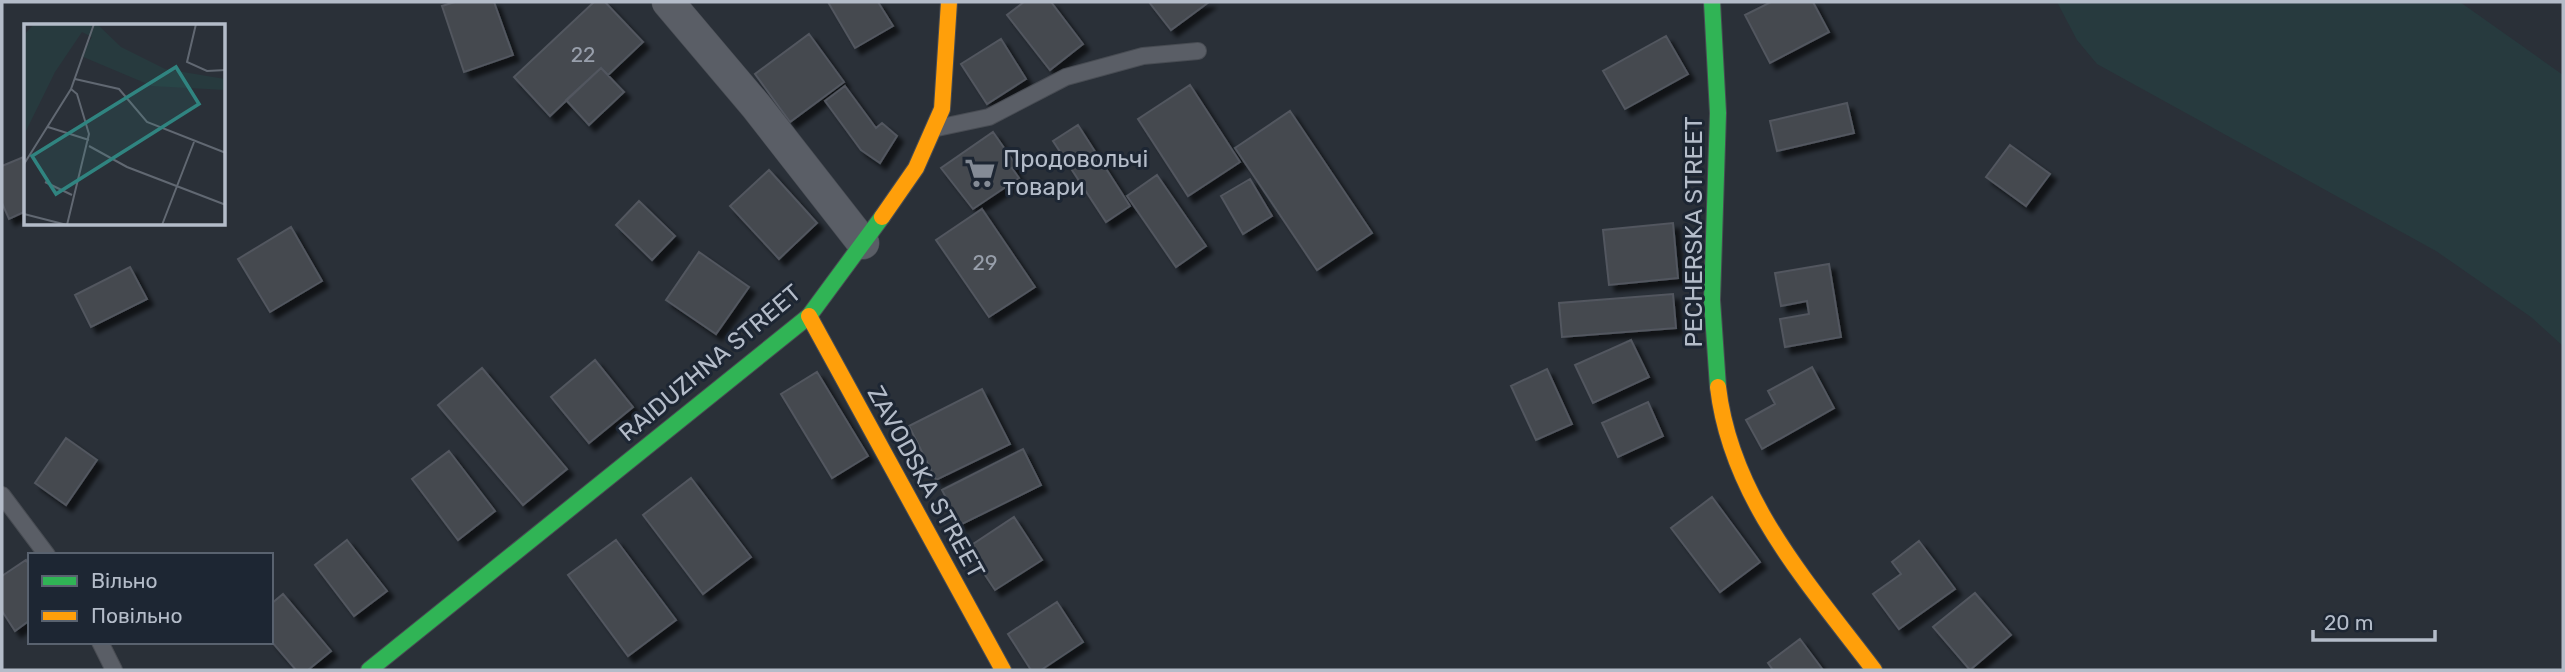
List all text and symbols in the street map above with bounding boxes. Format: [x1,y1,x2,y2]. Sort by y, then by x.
inset map [24,24,226,226]
house number: 22 [571,42,595,67]
street label: PECHERSKA STREET [1680,116,1708,348]
place label: Продовольчі товари [1003,145,1148,201]
supermarket icon: Продовольчі товари [963,156,997,190]
house number: 29 [973,250,997,275]
street label: RAIDUZHNA STREET [613,279,807,447]
street label: ZAVODSKA STREET [862,381,990,583]
legend [28,553,273,644]
text: Вільно [91,568,158,593]
scale bar [2313,598,2436,642]
text: Повільно [91,603,182,628]
text: 20 m [2324,610,2373,635]

